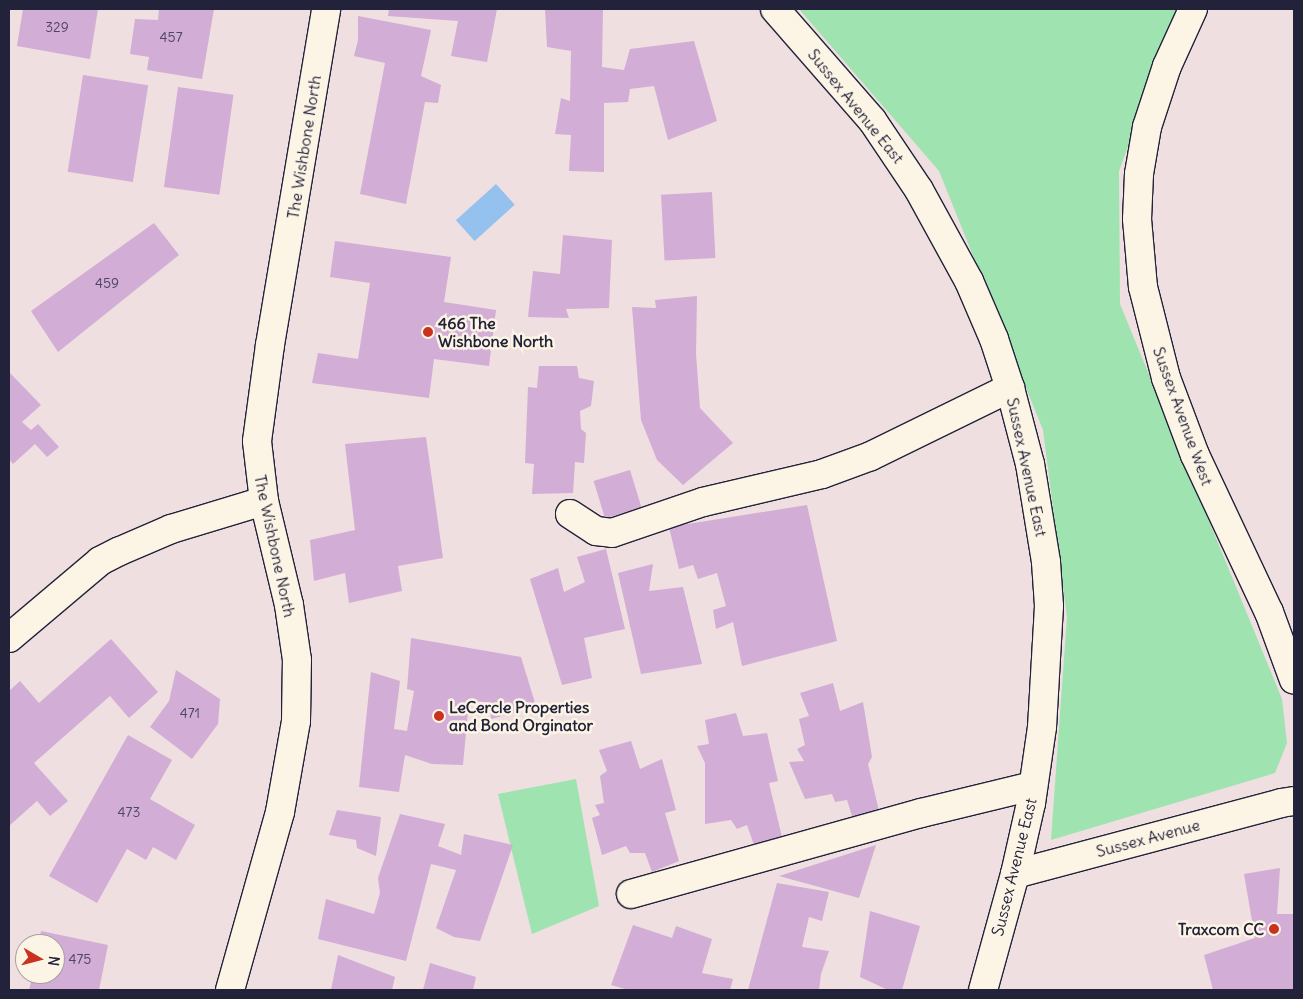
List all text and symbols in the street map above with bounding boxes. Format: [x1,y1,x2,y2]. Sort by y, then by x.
house number: 329 [45,19,69,35]
house number: 457 [159,29,183,45]
street label: Sussex Avenue East [804,45,908,167]
street label: The Wishbone North [283,74,325,220]
house number: 459 [95,275,119,291]
place label: 466 The Wishbone North [438,313,553,351]
marker: 466 The Wishbone North [422,326,434,338]
street label: Sussex Avenue West [1149,344,1217,488]
street label: Sussex Avenue East [1003,396,1051,538]
street label: The Wishbone North [251,473,299,619]
place label: LeCercle Properties and Bond Orginator [449,697,593,735]
house number: 471 [180,705,200,721]
marker: LeCercle Properties and Bond Orginator [433,710,445,722]
street label: Sussex Avenue East [988,796,1040,938]
house number: 473 [118,804,140,820]
street label: Sussex Avenue [1094,815,1202,861]
place label: Traxcom CC [1178,919,1264,939]
marker: Traxcom CC [1268,923,1280,935]
north arrow [15,934,65,984]
house number: 475 [69,951,91,967]
text: N [44,955,63,967]

